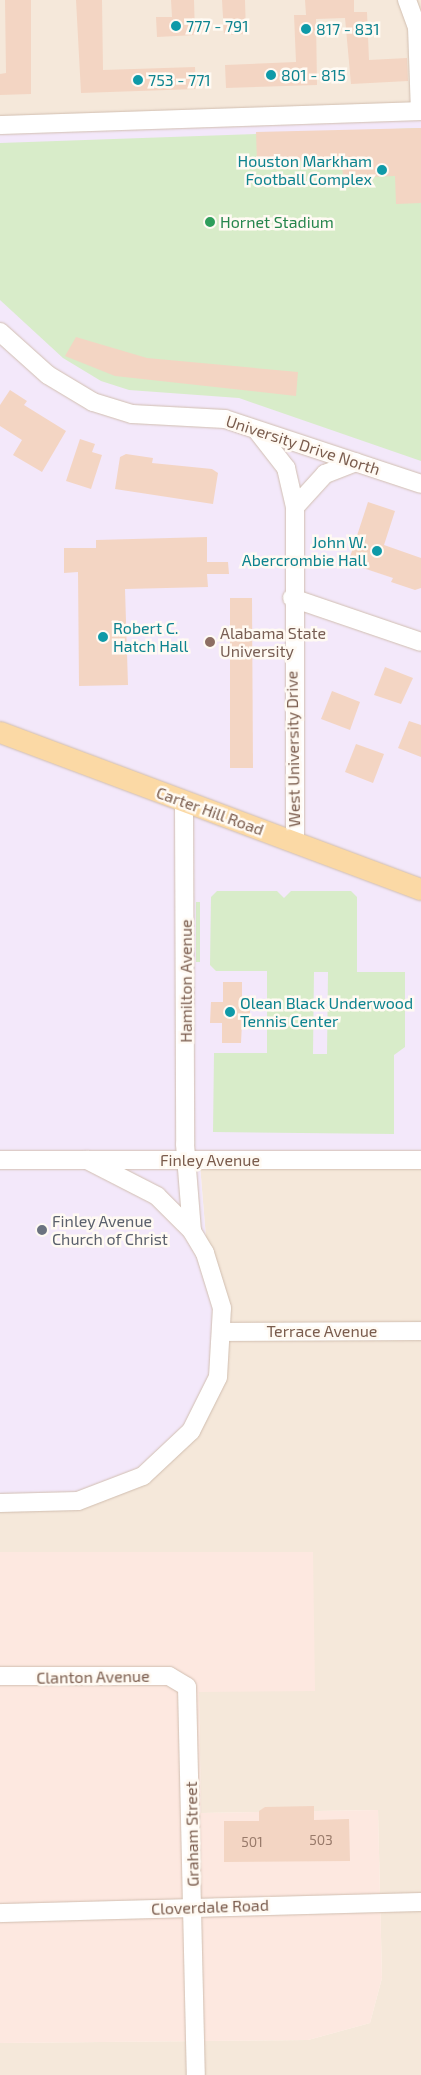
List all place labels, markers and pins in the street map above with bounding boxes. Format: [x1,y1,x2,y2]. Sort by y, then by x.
place label: 777 - 791 [186,16,249,36]
place label: 817 - 831 [316,19,380,39]
marker: 777 - 791 [170,20,182,32]
marker: 817 - 831 [300,23,312,35]
place label: 801 - 815 [281,65,346,85]
marker: 801 - 815 [265,69,277,81]
place label: 753 - 771 [148,70,211,90]
marker: 753 - 771 [132,74,144,86]
place label: Houston Markham Football Complex [237,151,372,189]
marker: Houston Markham Football Complex [376,164,388,176]
place label: Hornet Stadium [220,212,334,232]
marker: Hornet Stadium [204,216,216,228]
place label: John W. Abercrombie Hall [242,532,367,570]
marker: John W. Abercrombie Hall [371,545,383,557]
place label: Robert C. Hatch Hall [113,618,188,656]
place label: Alabama State University [220,623,326,661]
marker: Robert C. Hatch Hall [97,631,109,643]
marker: Alabama State University [204,636,216,648]
place label: Olean Black Underwood Tennis Center [240,993,413,1031]
marker: Olean Black Underwood Tennis Center [224,1006,236,1018]
place label: Finley Avenue Church of Christ [52,1211,168,1249]
marker: Finley Avenue Church of Christ [36,1224,48,1236]

